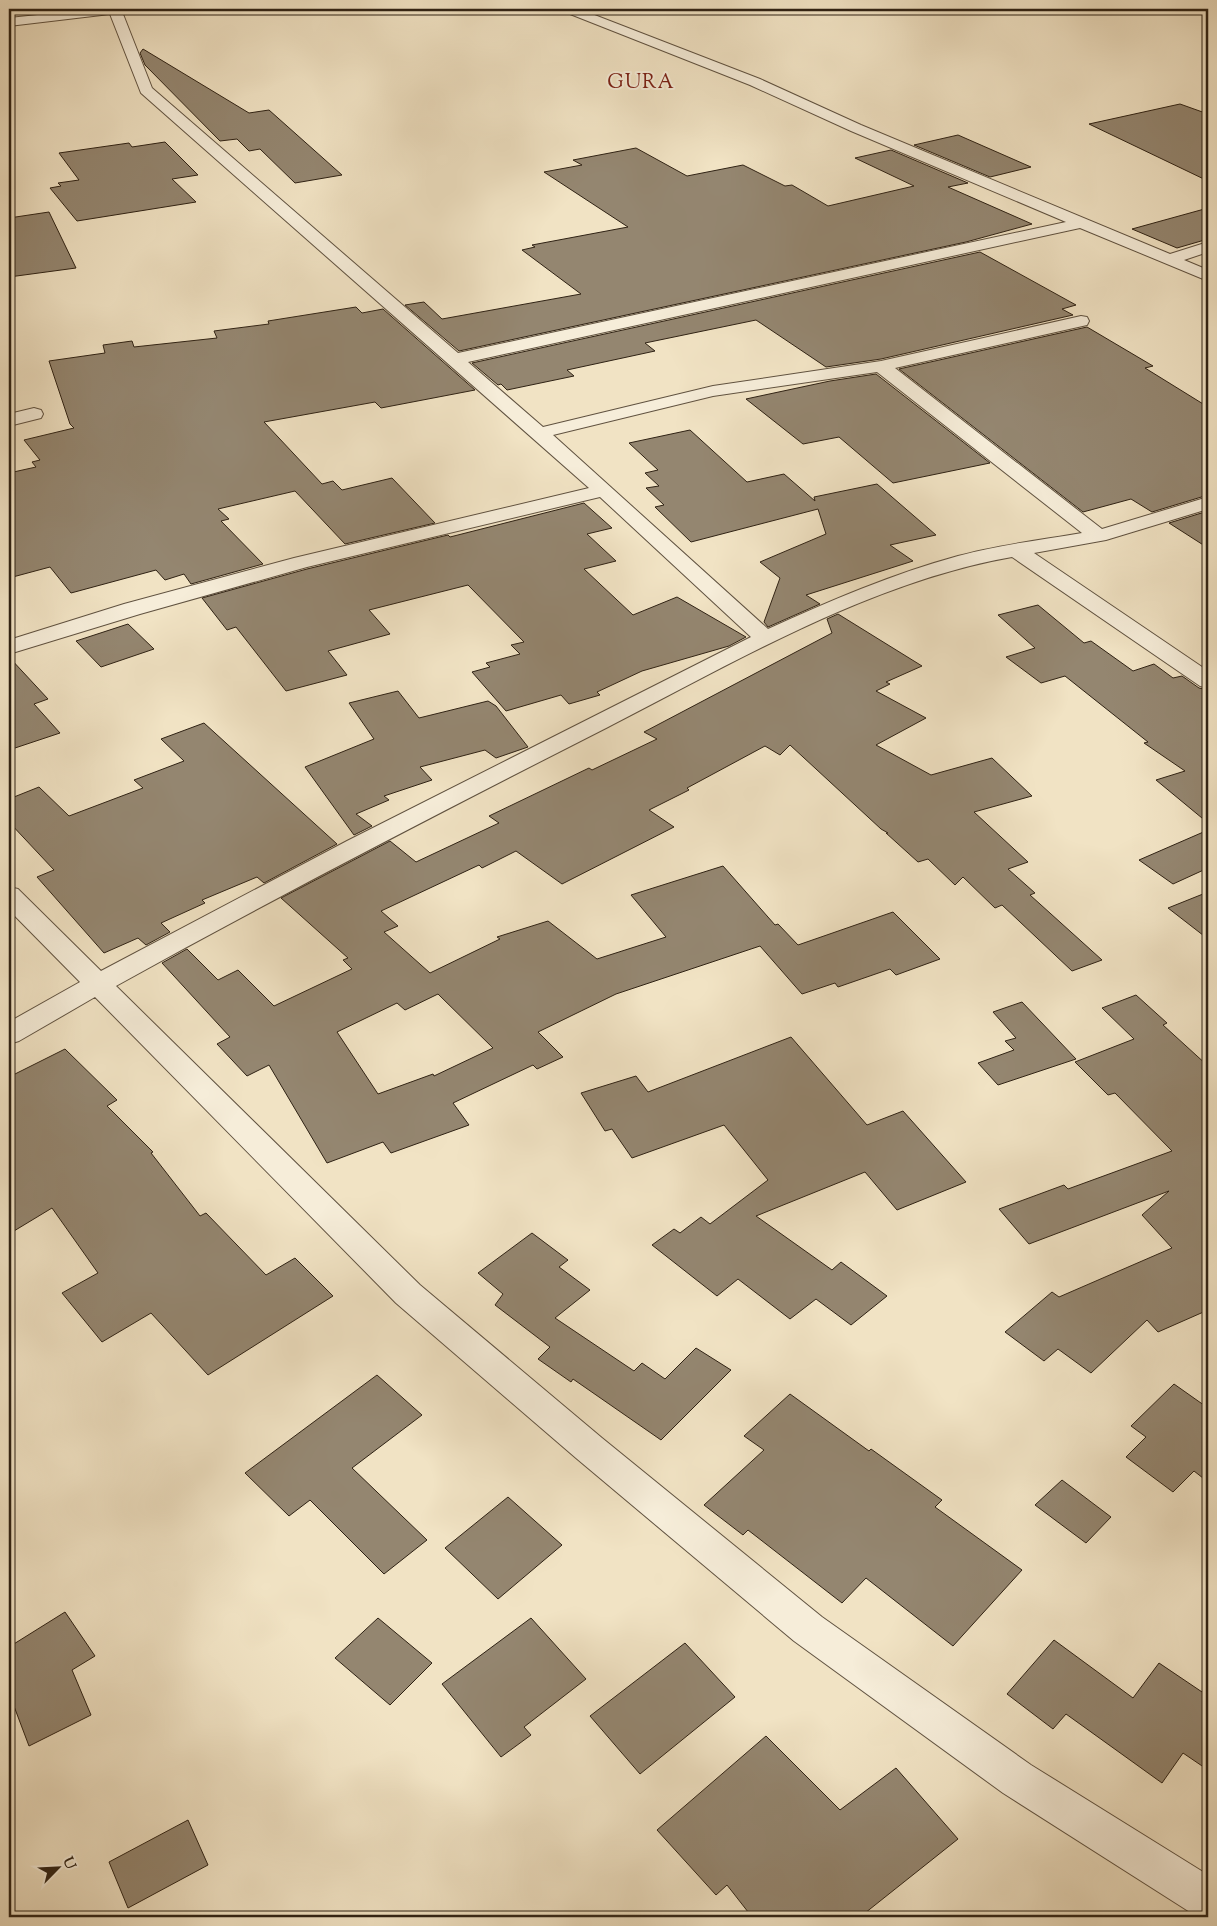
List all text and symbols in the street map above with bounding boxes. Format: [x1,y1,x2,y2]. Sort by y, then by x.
district label: GURA [607,69,675,98]
north arrow [32,1844,82,1894]
text: U [57,1854,80,1873]

